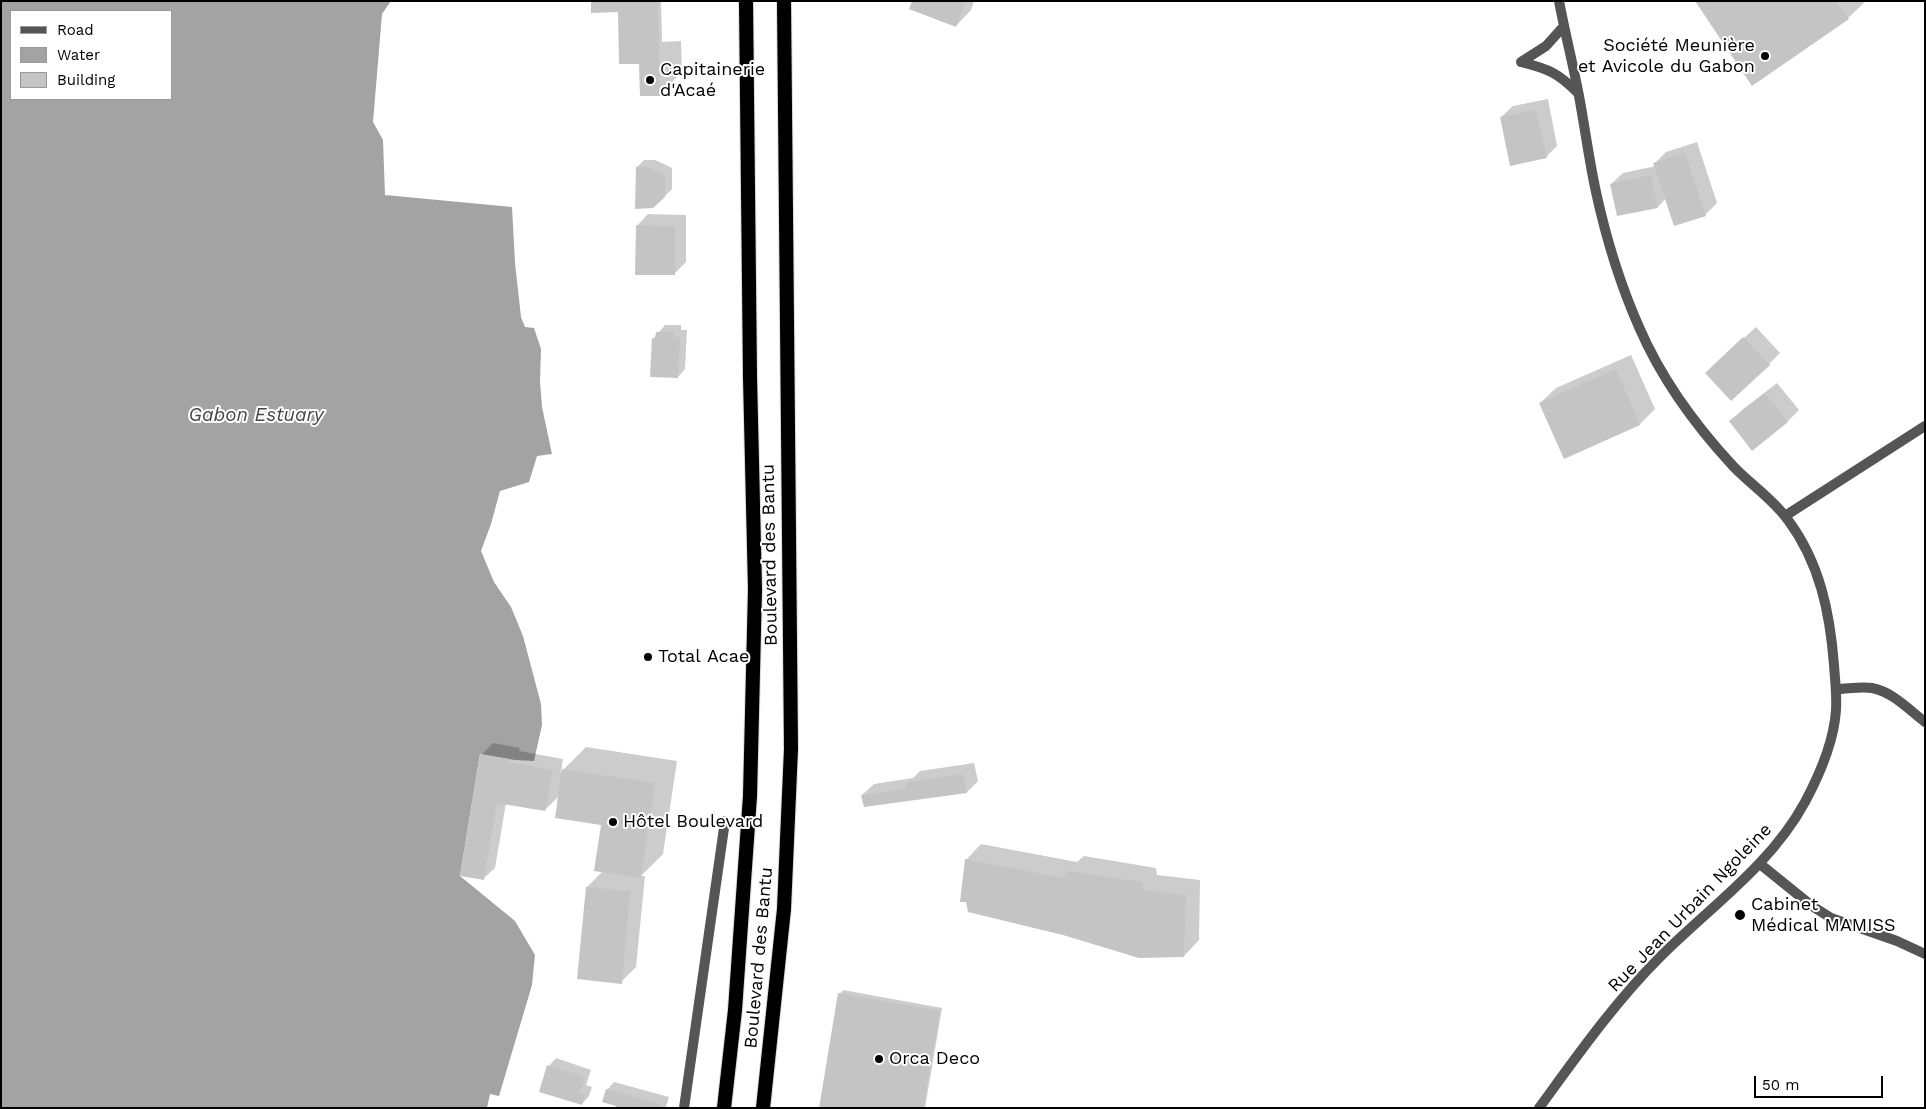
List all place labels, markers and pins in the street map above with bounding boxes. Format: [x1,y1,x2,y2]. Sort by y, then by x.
place label: Société Meunière et Avicole du Gabon [1578,35,1755,78]
marker: Société Meunière et Avicole du Gabon [1759,50,1771,62]
place label: Capitainerie d'Acaé [660,59,765,102]
marker: Capitainerie d'Acaé [644,74,656,86]
place label: Total Acae [658,646,749,668]
marker: Total Acae [642,651,654,663]
place label: Hôtel Boulevard [623,811,763,833]
marker: Hôtel Boulevard [607,816,619,828]
place label: Cabinet Médical MAMISS [1751,894,1896,936]
marker: Cabinet Médical MAMISS [1733,908,1747,922]
place label: Orca Deco [889,1048,980,1070]
marker: Orca Deco [873,1053,885,1065]

